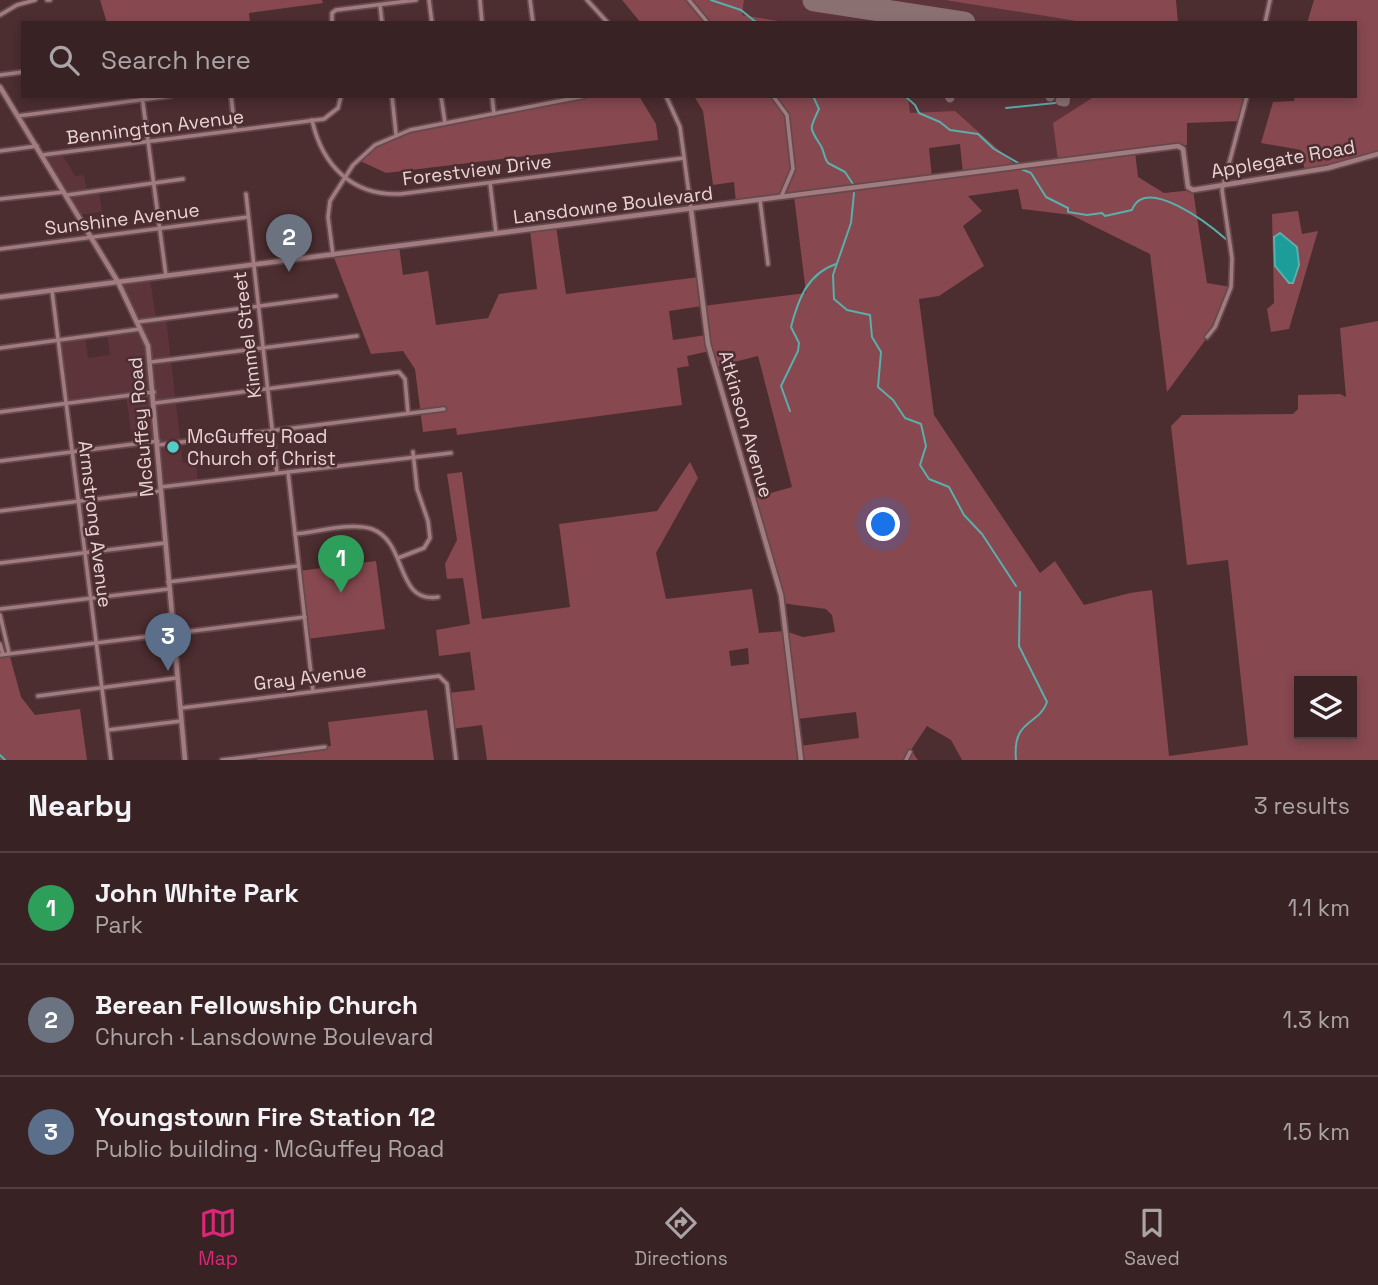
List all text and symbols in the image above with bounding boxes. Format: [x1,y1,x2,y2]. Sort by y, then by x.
search box [21,21,1357,98]
icon: search [45,41,83,79]
text: Search here [101,43,251,77]
street label: Bennington Avenue [65,104,245,150]
street label: Applegate Road [1209,134,1357,184]
street label: Forestview Drive [401,148,553,192]
street label: Lansdowne Boulevard [512,180,714,230]
street label: Sunshine Avenue [43,197,201,241]
pin: 2 [266,214,312,272]
street label: Kimmel Street [227,270,267,400]
street label: Atkinson Avenue [713,347,779,501]
street label: McGuffey Road [122,356,160,498]
place label: McGuffey Road Church of Christ [187,424,336,471]
street label: Armstrong Avenue [72,439,118,609]
marker: McGuffey Road Church of Christ [165,439,181,455]
your location [866,507,900,541]
pin: 1 [318,535,364,593]
pin: 3 [145,613,191,671]
street label: Gray Avenue [252,658,368,696]
map controls [1294,676,1357,739]
button: layers [1294,676,1357,739]
text: Nearby [28,786,132,825]
text: 3 results [1254,791,1350,821]
text: John White Park [95,876,299,910]
text: 1 [46,893,56,923]
text: 1.1 km [1288,893,1350,923]
text: Park [95,910,143,940]
text: Berean Fellowship Church [95,988,418,1022]
text: 2 [44,1005,58,1035]
text: 1.3 km [1283,1005,1350,1035]
text: Church · Lansdowne Boulevard [95,1022,433,1052]
text: Youngstown Fire Station 12 [95,1100,436,1134]
text: 3 [44,1117,58,1147]
text: 1.5 km [1283,1117,1350,1147]
text: Public building · McGuffey Road [95,1134,444,1164]
tab: Map [198,1204,238,1271]
tab: Directions [635,1204,728,1271]
tab: Saved [1124,1204,1180,1271]

